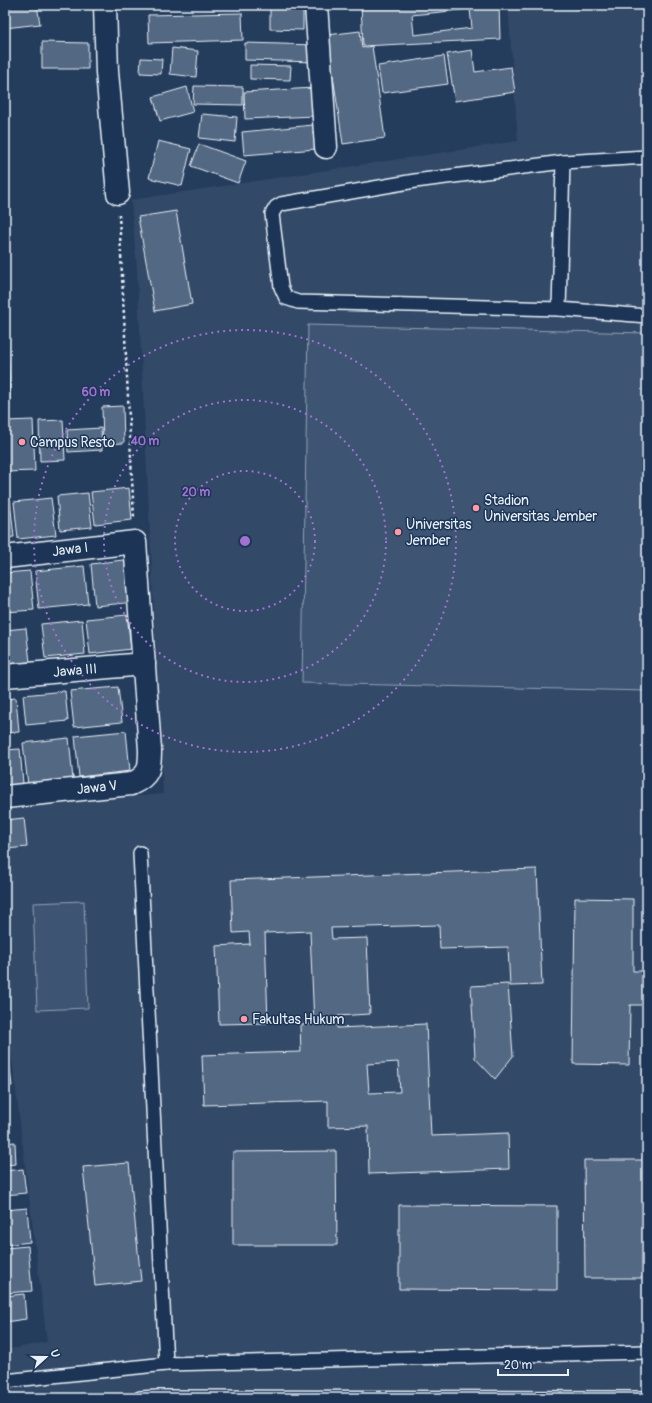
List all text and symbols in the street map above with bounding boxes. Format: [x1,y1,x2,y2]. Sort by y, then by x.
text: 60 m [82,385,111,400]
place label: Campus Resto [30,434,115,451]
text: 40 m [130,434,160,449]
marker: Campus Resto [17,437,27,447]
text: 20 m [182,485,210,500]
place label: Stadion Universitas Jember [484,492,597,525]
marker: Stadion Universitas Jember [471,503,481,513]
place label: Universitas Jember [406,516,472,549]
marker: Universitas Jember [393,527,403,537]
centre of rings [238,534,252,548]
street label: Jawa I [51,539,89,560]
street label: Jawa III [52,660,98,681]
street label: Jawa V [76,777,118,798]
place label: Fakultas Hukum [252,1011,345,1028]
marker: Fakultas Hukum [239,1014,249,1024]
north arrow [26,1337,66,1377]
text: U [47,1348,62,1359]
scale bar [498,1351,568,1377]
text: 20 m [504,1358,533,1373]

